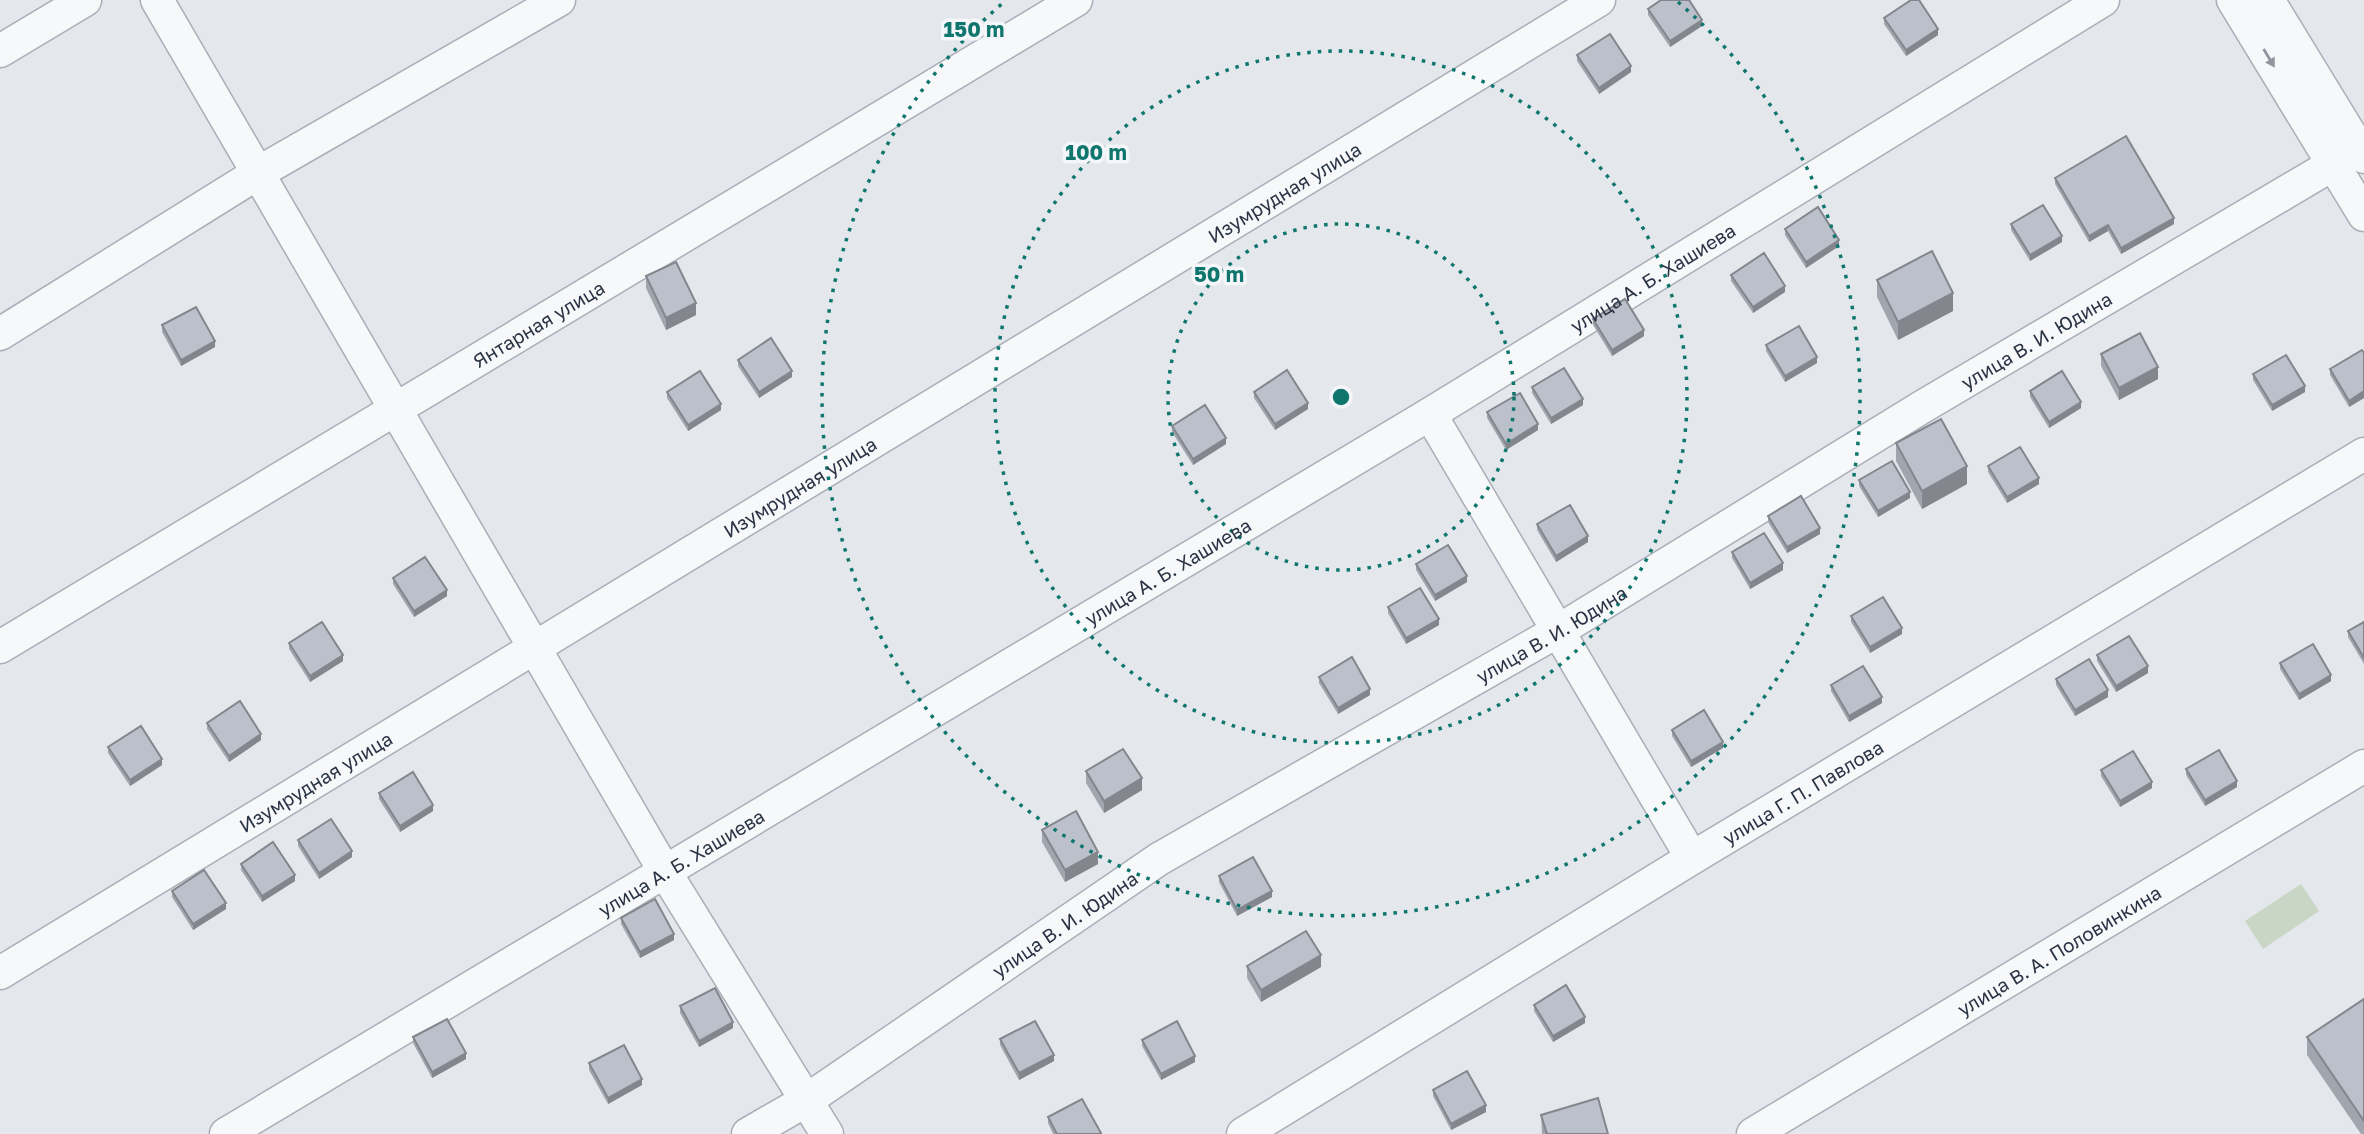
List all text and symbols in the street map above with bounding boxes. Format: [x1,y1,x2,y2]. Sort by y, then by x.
text: 150 m [944,16,1004,42]
one-way arrow [2262,49,2275,68]
street label: Изумрудная улица [1203,136,1365,247]
text: 100 m [1065,139,1127,165]
street label: улица А. Б. Хашиева [1566,218,1739,337]
text: 50 m [1194,261,1244,287]
street label: Янтарная улица [468,275,608,372]
street label: улица В. И. Юдина [1956,286,2116,393]
centre of rings [1329,385,1353,409]
street label: Изумрудная улица [719,431,880,542]
street label: улица А. Б. Хашиева [1080,512,1255,630]
street label: улица В. И. Юдина [1472,580,1631,687]
street label: Изумрудная улица [235,726,396,836]
street label: улица Г. П. Павлова [1718,734,1887,849]
street label: улица А. Б. Хашиева [594,803,768,921]
street label: улица В. И. Юдина [987,866,1142,982]
street label: улица В. А. Половинкина [1953,880,2165,1020]

